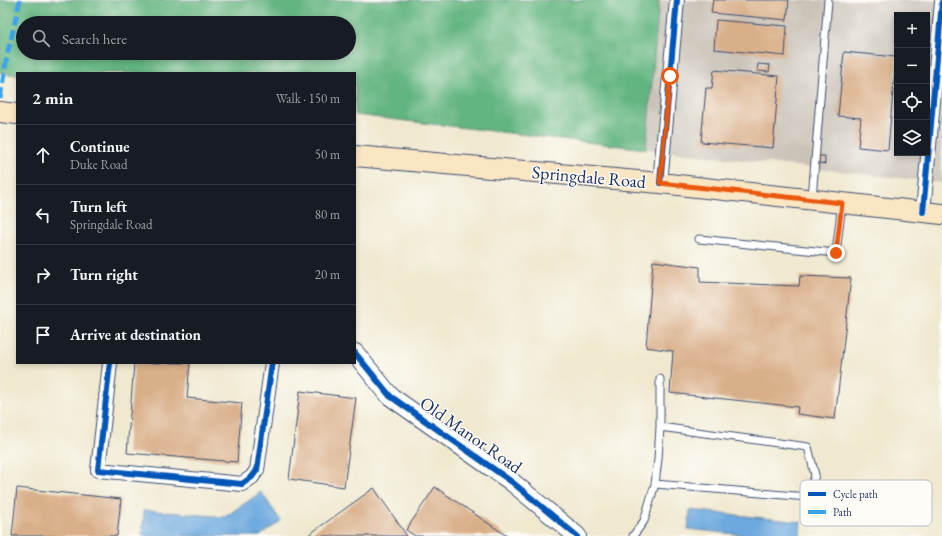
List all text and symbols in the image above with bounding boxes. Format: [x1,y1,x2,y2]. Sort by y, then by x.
map controls [894,12,930,156]
button: + [894,12,930,48]
search box [16,16,356,60]
icon: search [30,27,52,49]
text: Search here [62,29,127,48]
button: − [894,48,930,84]
route start [661,67,679,85]
button: locate [894,84,930,120]
text: 2 min [32,87,73,109]
text: Walk · 150 m [276,90,340,107]
button: layers [894,120,930,156]
text: Continue [70,137,130,156]
icon: ahead [32,144,54,166]
text: 50 m [315,146,340,163]
text: Duke Road [70,156,128,173]
street label: Springdale Road [531,160,648,193]
text: Turn left [70,197,127,216]
icon: left [32,204,54,226]
text: 80 m [315,206,340,223]
text: Springdale Road [70,216,153,233]
route end [827,244,845,262]
icon: right [32,264,54,286]
text: Turn right [70,265,138,284]
text: 20 m [315,266,340,283]
icon: arrive [32,324,54,346]
text: Arrive at destination [70,325,201,344]
street label: Old Manor Road [416,391,528,479]
legend [800,480,932,526]
text: Cycle path [833,487,878,501]
text: Path [833,505,852,519]

